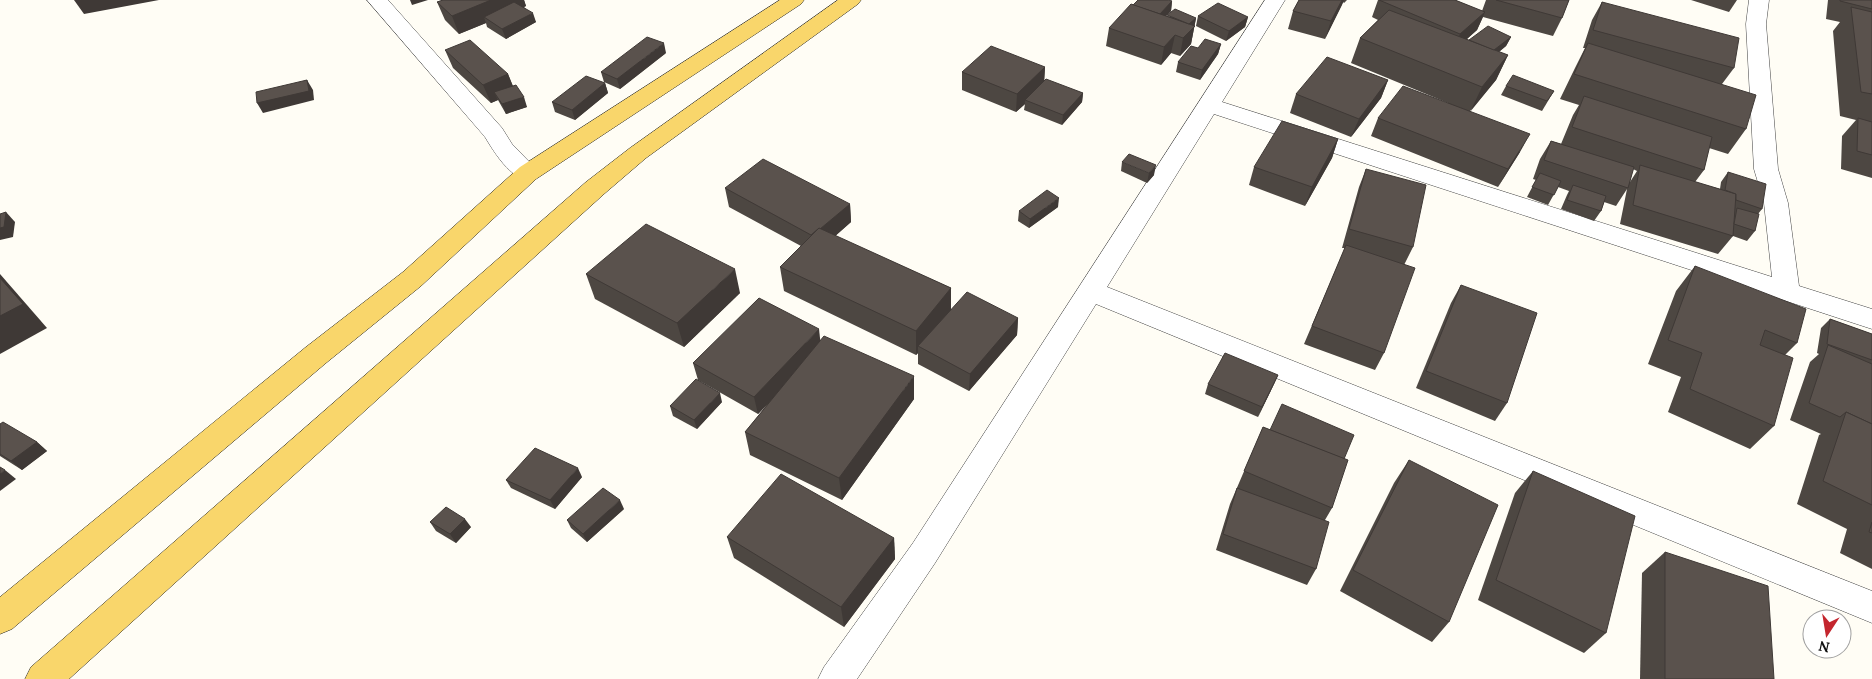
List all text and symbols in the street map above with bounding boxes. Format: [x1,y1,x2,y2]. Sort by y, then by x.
north arrow [1802,609,1852,659]
text: N [1817,637,1831,657]

